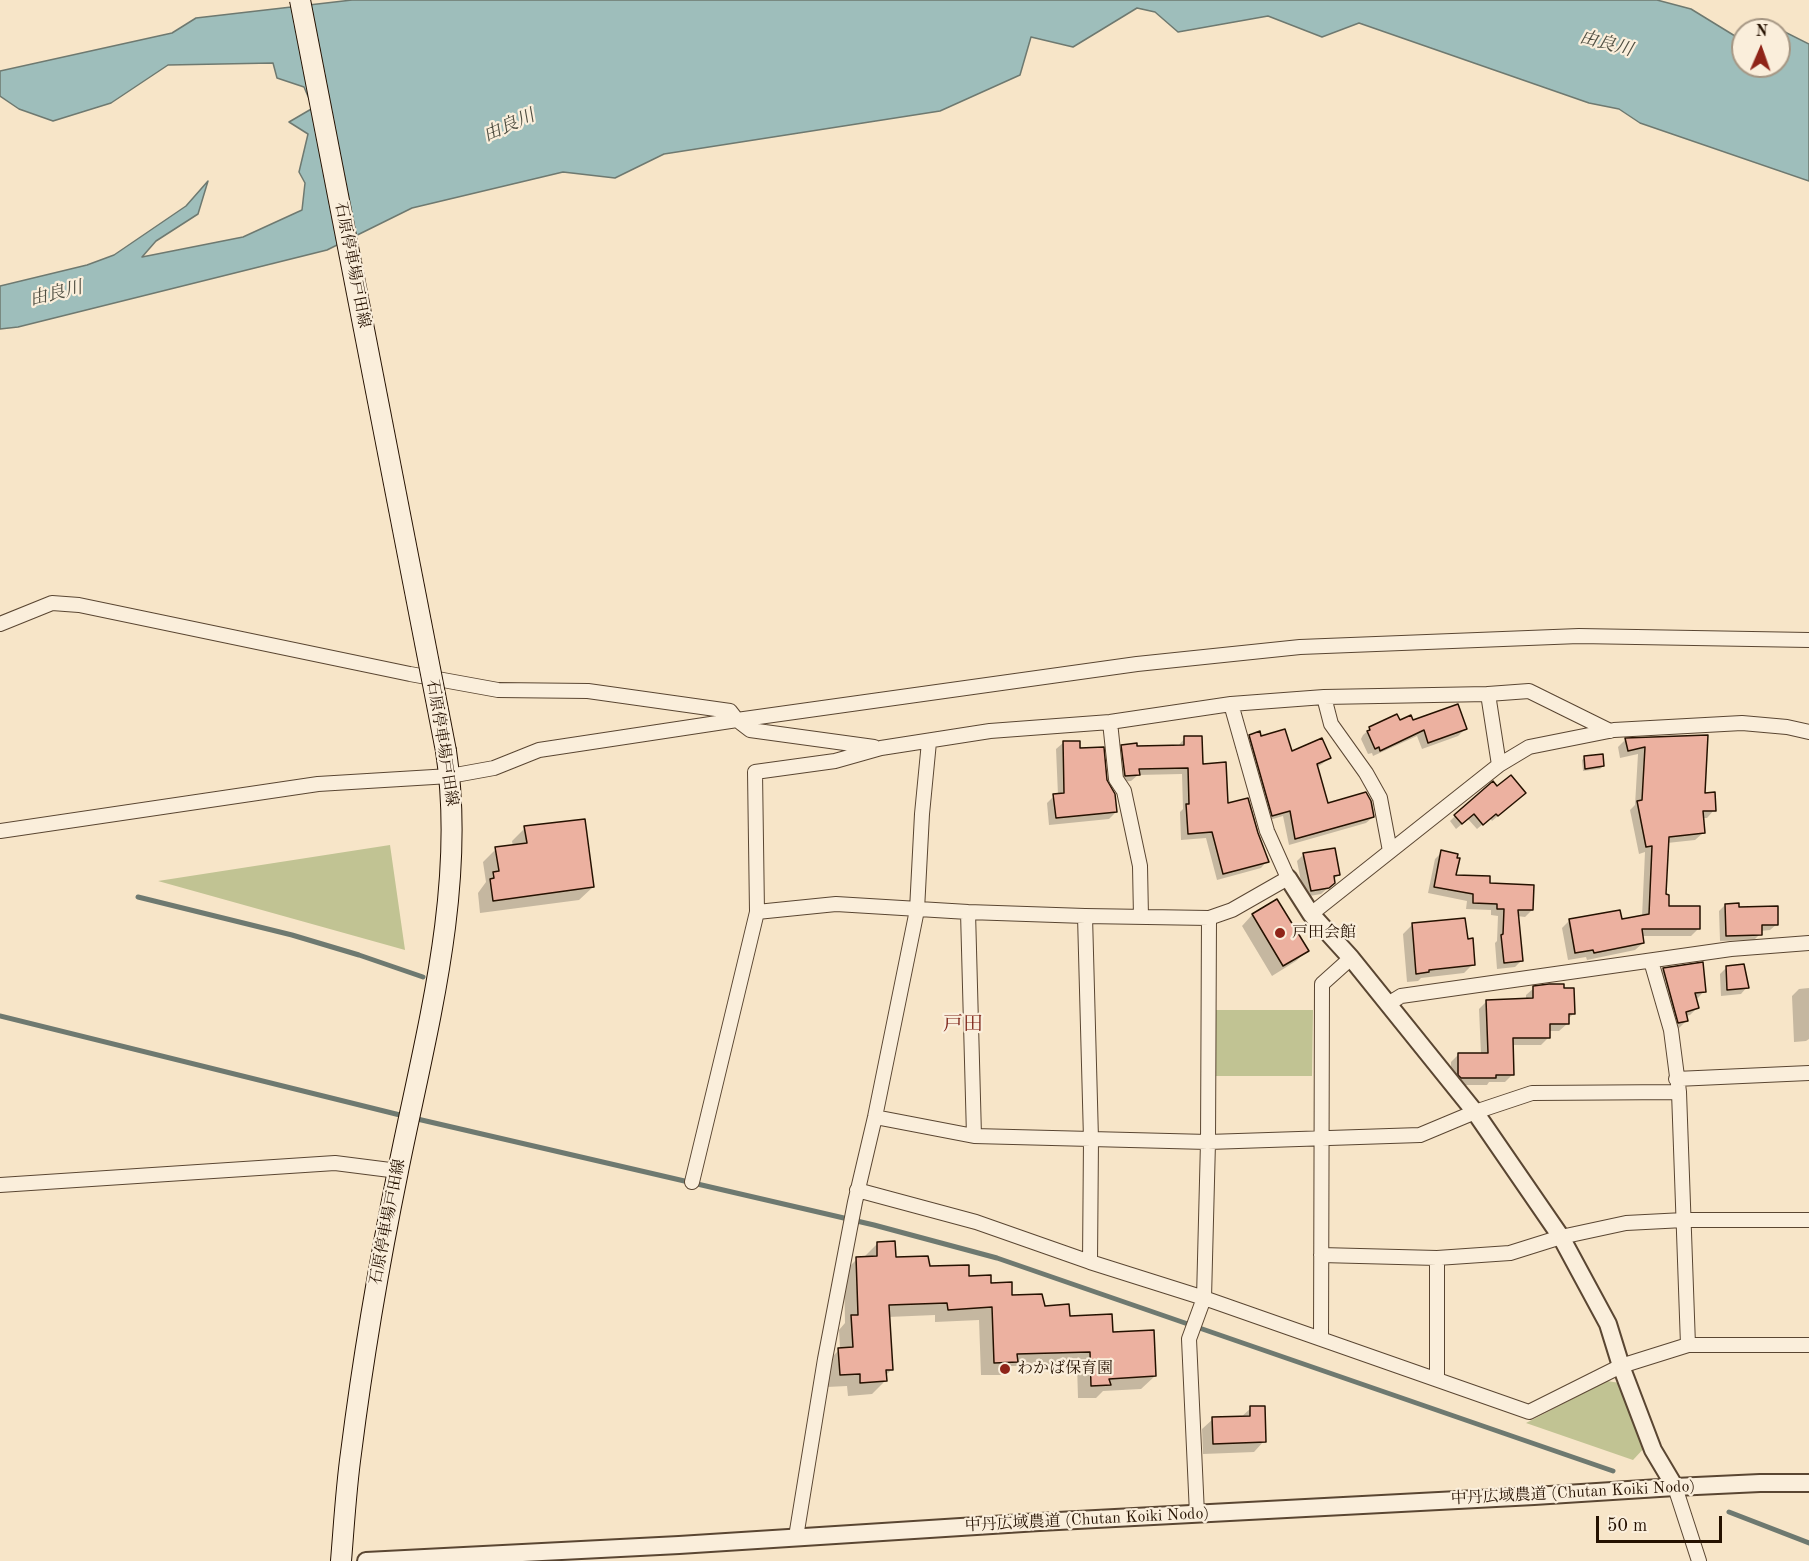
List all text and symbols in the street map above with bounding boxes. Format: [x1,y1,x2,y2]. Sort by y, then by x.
north arrow [1731,18,1791,78]
text: N [1755,24,1768,40]
water label: 由良川 [1577,27,1635,61]
water label: 由良川 [480,105,538,147]
street label: 石原停車場戸田線 [330,200,374,330]
water label: 由良川 [27,277,85,311]
street label: 石原停車場戸田線 [423,678,461,808]
place label: 戸田会館 [1292,923,1356,943]
marker: 戸田会館 [1273,926,1287,940]
district label: 戸田 [943,1013,983,1037]
street label: 石原停車場戸田線 [366,1157,410,1287]
place label: わかば保育園 [1017,1359,1113,1379]
marker: わかば保育園 [998,1362,1012,1376]
street label: 中丹広域農道 (Chutan Koiki Nodo) [1450,1477,1696,1509]
street label: 中丹広域農道 (Chutan Koiki Nodo) [964,1504,1210,1536]
scale bar [1599,1504,1725,1542]
text: 50 m [1607,1517,1647,1535]

